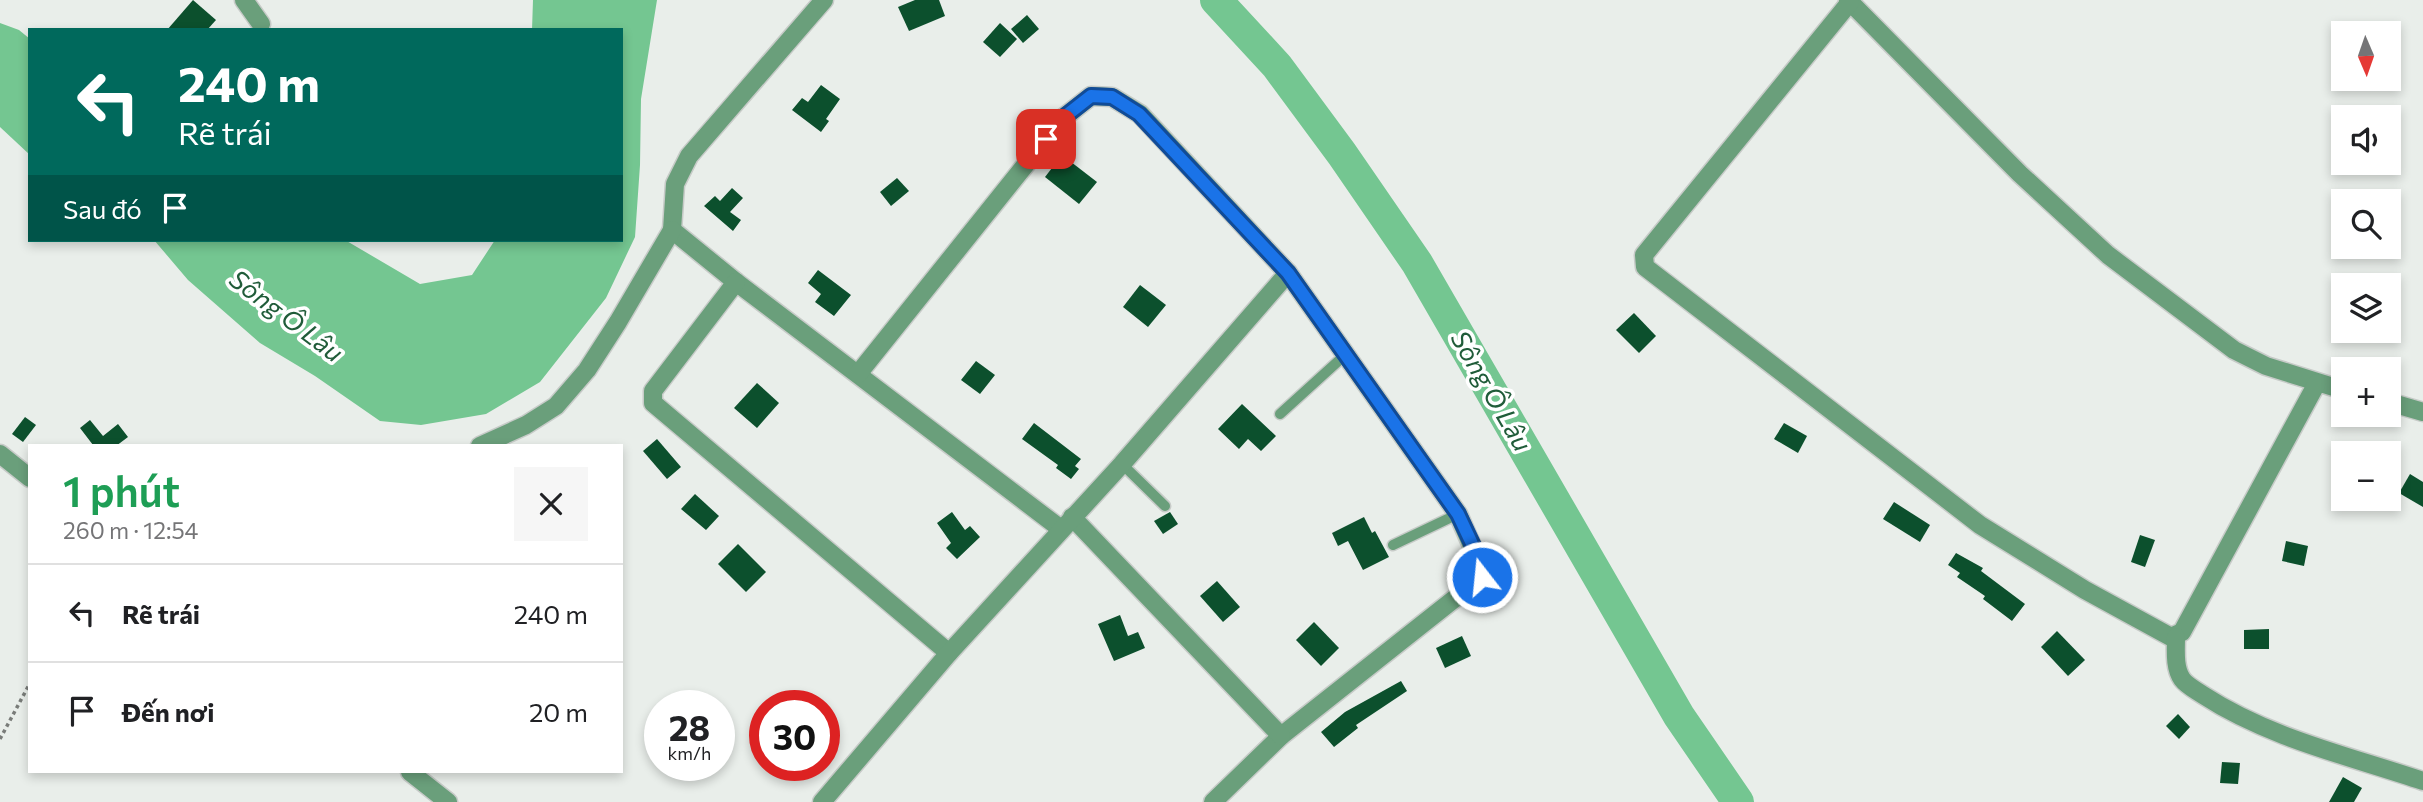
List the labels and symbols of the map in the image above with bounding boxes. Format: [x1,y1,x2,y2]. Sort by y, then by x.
north arrow [2331,21,2401,91]
pin [1016,109,1076,169]
water label: Sông Ô Lâu [224,262,350,367]
water label: Sông Ô Lâu [1445,325,1539,456]
position arrow [1445,540,1519,614]
speed limit sign: 30 [749,690,840,781]

